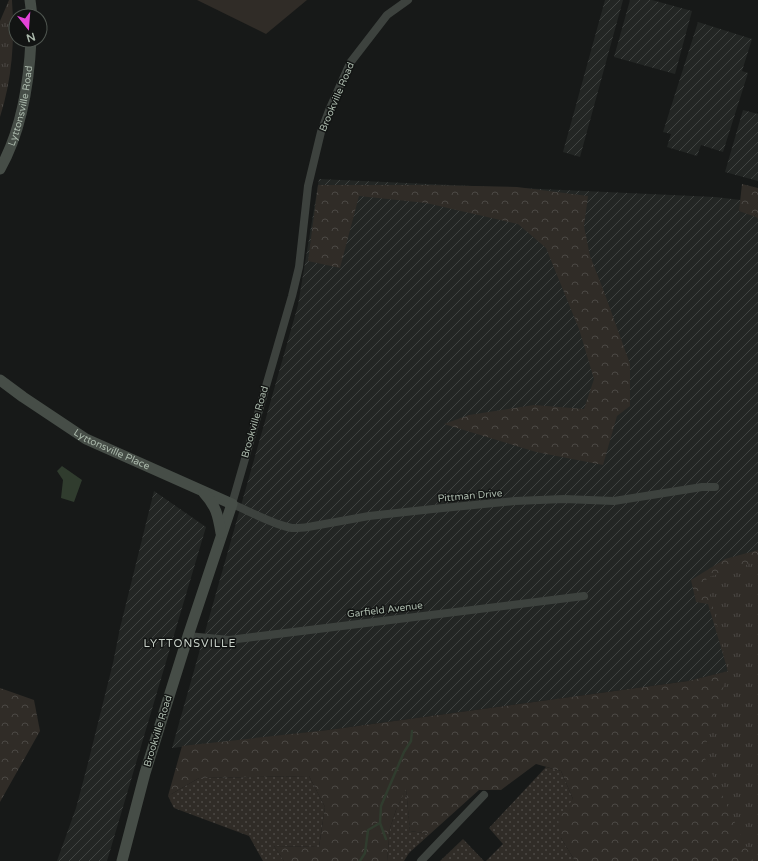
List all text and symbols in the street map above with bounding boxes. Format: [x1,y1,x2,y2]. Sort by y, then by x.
north arrow [8,8,48,48]
text: N [25,30,37,45]
street label: Brookville Road [317,60,357,134]
street label: Lyttonsville Road [6,65,35,148]
street label: Brookville Road [239,385,271,459]
street label: Lyttonsville Place [71,426,152,473]
street label: Pittman Drive [437,487,503,505]
street label: Garfield Avenue [346,599,424,621]
district label: LYTTONSVILLE [144,637,236,650]
street label: Brookville Road [141,694,175,768]

